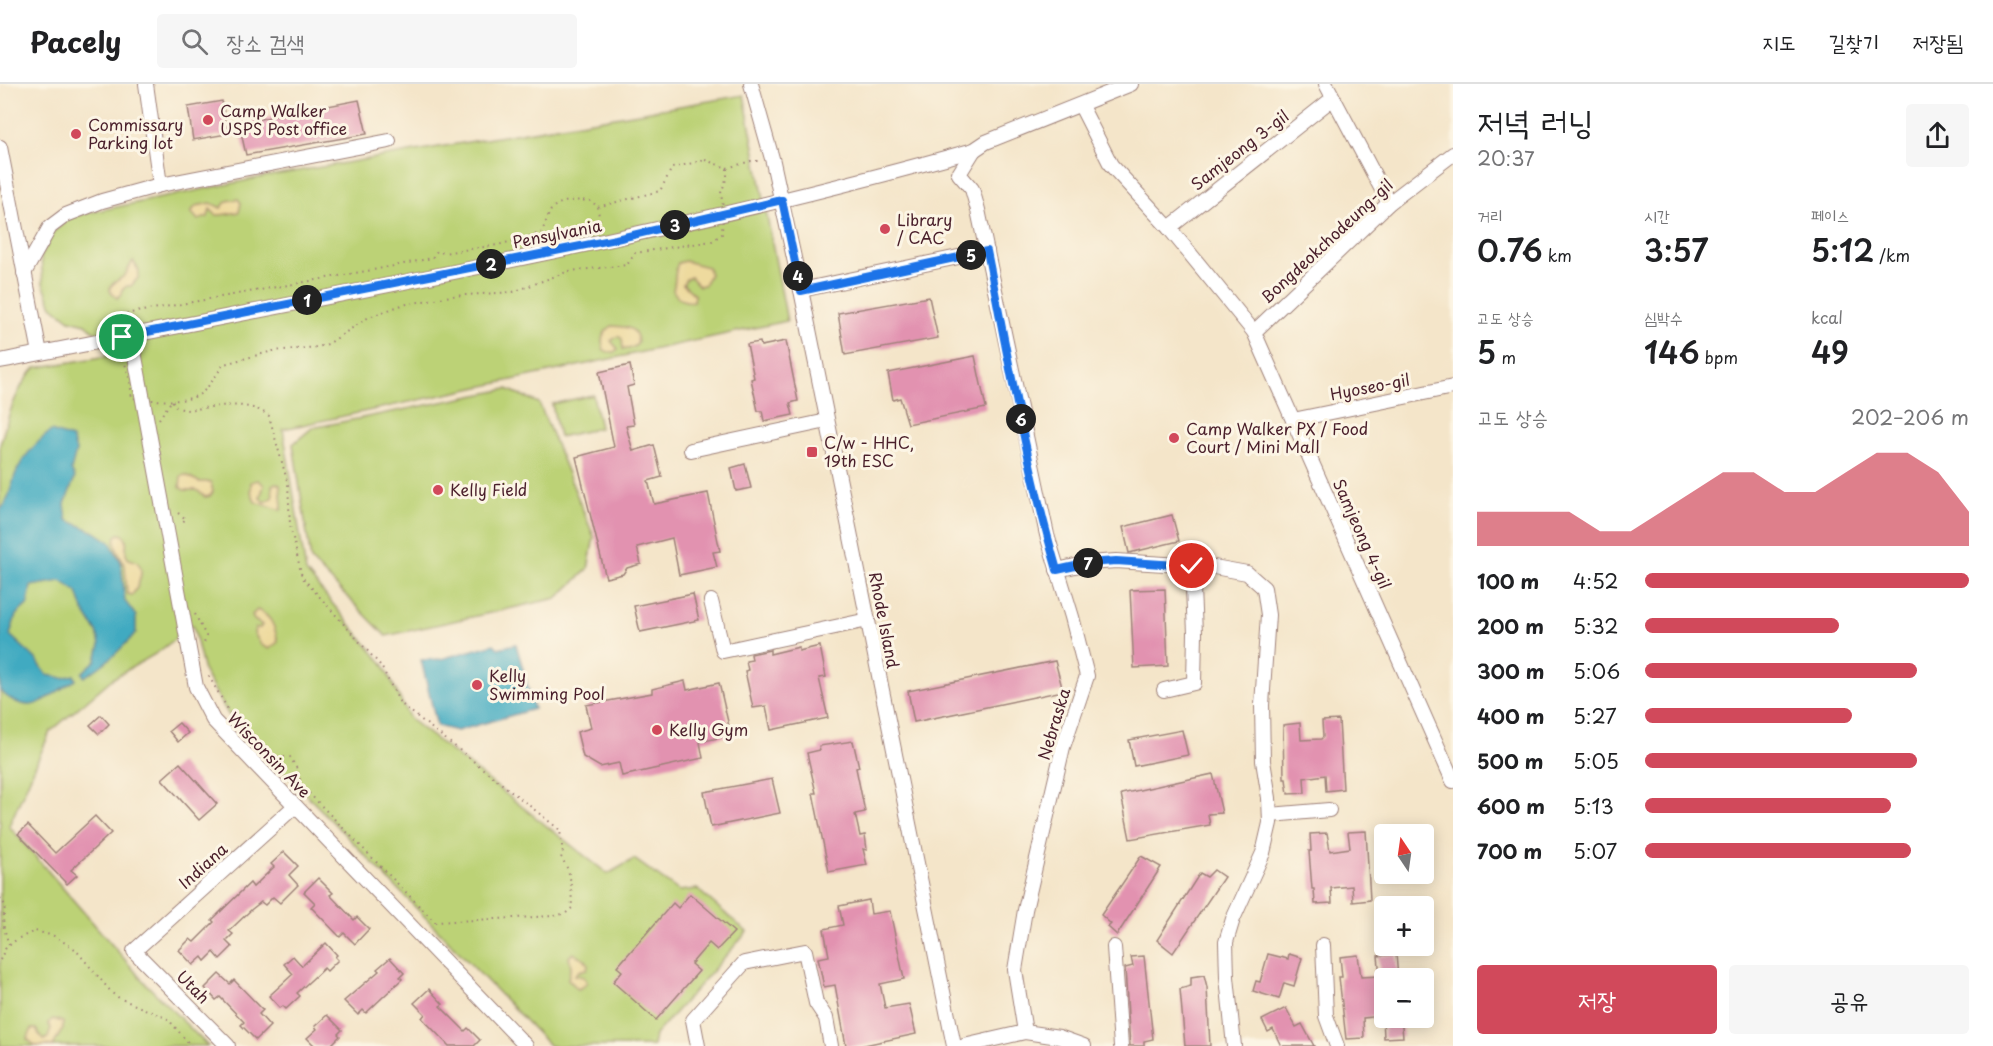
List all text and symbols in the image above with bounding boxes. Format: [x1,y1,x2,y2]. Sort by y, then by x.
search box [157,14,577,68]
text: Pacely [30,20,121,63]
icon: search [178,25,211,58]
text: 장소 검색 [226,25,304,58]
text: 지도 [1762,25,1796,57]
text: 길찾기 [1829,25,1879,57]
text: 저장됨 [1912,25,1963,57]
text: 저녁 러닝 [1477,95,1594,145]
place label: Camp Walker USPS Post office [220,98,347,140]
street label: Samjeong 3-gil [1185,103,1293,195]
button: share [1906,104,1969,167]
place label: Commissary Parking lot [88,112,183,154]
marker: Camp Walker USPS Post office [201,113,215,127]
marker: Commissary Parking lot [69,127,83,141]
text: 20:37 [1477,143,1535,173]
street label: Bongdeokchodeung-gil [1255,172,1398,308]
text: 거리 [1477,203,1503,227]
text: 시간 [1644,203,1670,227]
text: 페이스 [1811,203,1850,227]
place label: Library / CAC [897,207,952,249]
pin: 3 [660,210,690,240]
street label: Pensylvania [510,213,604,253]
text: 3 [670,213,680,237]
marker: Library / CAC [878,222,892,236]
text: 0.76 [1477,227,1543,272]
text: 3:57 [1644,227,1708,272]
text: 5:12 [1811,227,1874,272]
pin: 5 [956,240,986,270]
text: 5 [966,243,976,267]
text: km [1543,243,1572,267]
text: /km [1874,243,1910,267]
pin: 2 [476,249,506,279]
text: 2 [485,252,497,276]
pin: 4 [783,261,813,291]
text: 4 [793,264,803,288]
pin: 1 [292,285,322,315]
text: 1 [303,288,311,312]
text: 고도 상승 [1477,305,1534,329]
text: 심박수 [1644,305,1683,329]
text: kcal [1811,305,1843,329]
pin [96,311,147,362]
icon: arrive [105,320,138,353]
text: 5 [1477,329,1496,374]
text: 146 [1644,329,1700,374]
text: 49 [1811,329,1849,374]
text: m [1496,345,1516,369]
text: bpm [1700,345,1738,369]
street label: Hyoseo-gil [1328,367,1412,406]
text: 고도 상승 [1477,402,1548,432]
text: 202–206 m [1851,402,1969,432]
pin: 6 [1006,404,1036,434]
text: 6 [1015,407,1027,431]
place label: Camp Walker PX / Food Court / Mini Mall [1186,416,1368,458]
place label: C/w - HHC, 19th ESC [824,430,914,472]
marker: Camp Walker PX / Food Court / Mini Mall [1167,431,1181,445]
marker: C/w - HHC, 19th ESC [805,445,819,459]
street label: Samjeong 4-gil [1328,475,1398,593]
place label: Kelly Field [450,477,527,501]
marker: Kelly Field [431,483,445,497]
pin [1166,540,1217,591]
pin: 7 [1073,548,1103,578]
icon: check [1175,549,1208,582]
text: 7 [1083,551,1093,575]
text: 100 m [1477,566,1539,596]
text: 4:52 [1573,566,1618,596]
street label: Rhode Island [864,570,906,670]
text: 200 m [1477,611,1544,641]
text: 5:32 [1573,611,1618,641]
text: 300 m [1477,656,1545,686]
text: 5:06 [1573,656,1620,686]
place label: Kelly Swimming Pool [489,663,605,705]
marker: Kelly Swimming Pool [470,678,484,692]
street label: Nebraska [1031,685,1075,763]
text: 400 m [1477,701,1545,731]
text: 5:27 [1573,701,1617,731]
street label: Wisconsin Ave [223,706,317,803]
place label: Kelly Gym [669,717,748,741]
marker: Kelly Gym [650,723,664,737]
text: 500 m [1477,746,1544,776]
text: 5:05 [1573,746,1619,776]
text: 600 m [1477,791,1545,821]
text: 5:13 [1573,791,1614,821]
north arrow [1374,824,1434,884]
map controls [1374,824,1434,1028]
text: 700 m [1477,836,1542,866]
text: 5:07 [1573,836,1617,866]
street label: Indiana [173,837,232,894]
button: + [1374,896,1434,956]
street label: Utah [172,964,216,1008]
button: 저장 [1477,965,1717,1034]
button: 공유 [1729,965,1969,1034]
button: − [1374,968,1434,1028]

